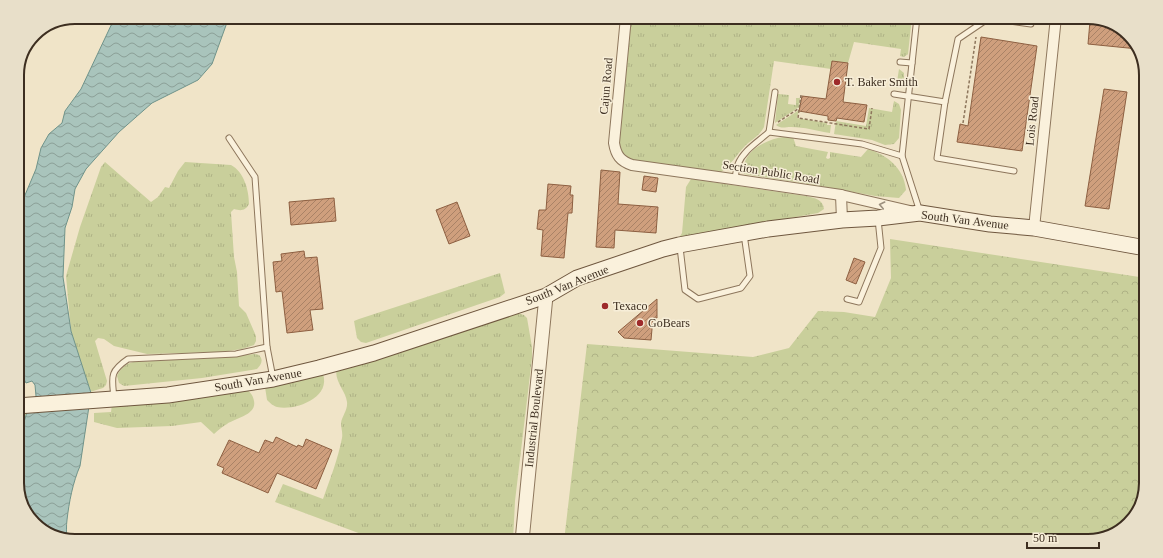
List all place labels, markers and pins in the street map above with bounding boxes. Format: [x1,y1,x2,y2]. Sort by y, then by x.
place label: T. Baker Smith [845,75,918,89]
marker: T. Baker Smith [832,77,842,87]
place label: Texaco [613,299,647,313]
marker: Texaco [600,301,610,311]
place label: GoBears [648,316,690,330]
marker: GoBears [635,318,645,328]

